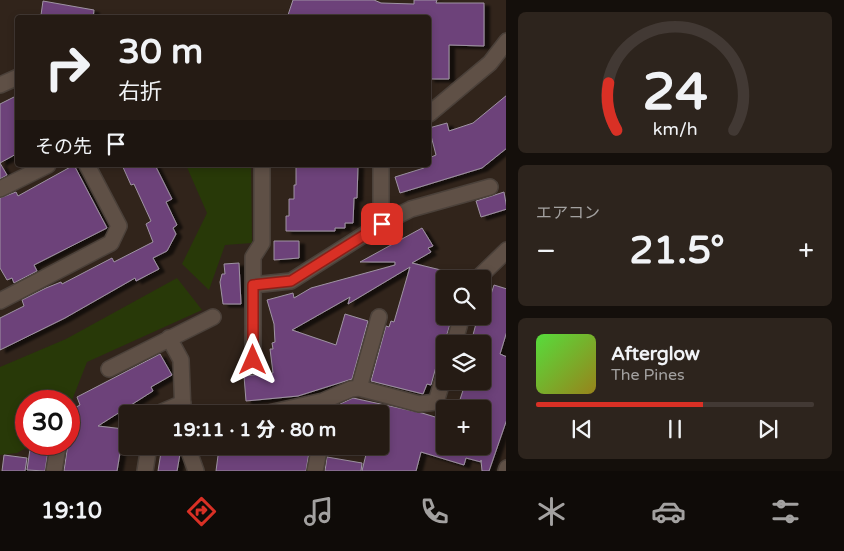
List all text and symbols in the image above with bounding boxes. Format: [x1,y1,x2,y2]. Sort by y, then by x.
text: 30 m [118,31,203,73]
icon: right [35,35,100,100]
text: 24 [642,61,708,124]
text: 右折 [118,79,162,105]
text: km/h [653,119,697,140]
icon: arrive [102,130,130,158]
text: その先 [35,136,92,158]
pin [361,203,403,245]
text: エアコン [536,203,600,223]
icon: arrive [368,210,396,238]
text: 21.5° [630,228,725,274]
text: − [536,234,556,268]
text: + [798,234,814,268]
map controls [436,270,491,455]
button: search [436,270,491,325]
position arrow [226,333,278,385]
button: layers [436,335,491,390]
text: Afterglow [611,343,700,365]
text: The Pines [611,365,685,385]
speed limit sign: 30 [15,390,80,455]
button: + [436,400,491,455]
icon: previous [568,415,596,443]
icon: pause [661,415,689,443]
icon: next [754,415,782,443]
text: 19:11 · 1 分 · 80 m [172,419,336,441]
icon: directions [184,494,219,529]
icon: music [301,494,336,529]
icon: phone [417,494,452,529]
icon: climate [534,494,569,529]
icon: car [651,494,686,529]
icon: filters [768,494,803,529]
text: 19:10 [41,498,102,524]

